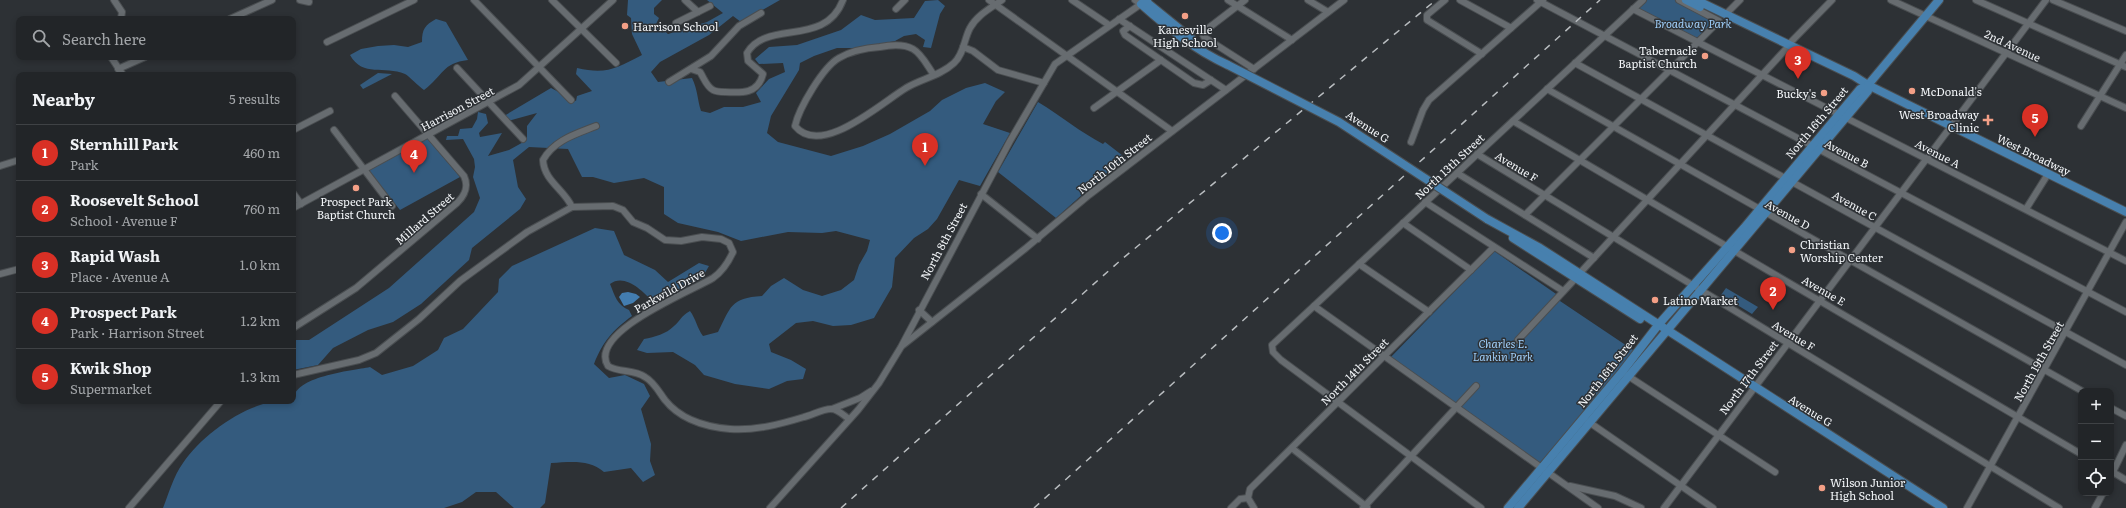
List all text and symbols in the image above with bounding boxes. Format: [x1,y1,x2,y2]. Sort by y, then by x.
marker: Kanesville High School [1180,11,1190,21]
park label: Broadway Park [1654,15,1732,31]
search box [16,16,296,60]
place label: Harrison School [633,18,719,34]
marker: Harrison School [620,21,630,31]
place label: Kanesville High School [1153,21,1217,50]
street label: 2nd Avenue [1982,25,2044,65]
icon: search [30,27,52,49]
text: Search here [62,27,146,50]
place label: Tabernacle Baptist Church [1618,42,1697,71]
pin: 3 [1785,46,1811,79]
marker: Tabernacle Baptist Church [1700,51,1710,61]
street label: Harrison Street [417,82,497,134]
street label: North 16th Street [1781,82,1851,162]
place label: McDonald's [1920,83,1982,99]
place label: Bucky's [1776,85,1816,101]
text: Nearby [32,86,95,111]
marker: McDonald's [1907,86,1917,96]
marker: Bucky's [1819,88,1829,98]
text: 5 results [229,89,280,108]
pin: 5 [2022,104,2048,137]
street label: Avenue G [1343,106,1393,146]
place label: West Broadway Clinic [1899,106,1980,135]
marker: West Broadway Clinic [1982,114,1994,126]
street label: North 10th Street [1073,129,1155,197]
street label: North 13th Street [1411,129,1488,203]
street label: West Broadway [1994,129,2074,179]
text: Sternhill Park [70,132,178,155]
pin: 1 [912,133,938,166]
street label: Avenue B [1822,135,1872,171]
street label: Avenue A [1913,135,1963,171]
pin: 4 [401,140,427,173]
text: 1 [42,143,48,162]
text: 460 m [243,143,280,162]
street label: Avenue F [1492,147,1542,185]
text: Park [70,155,99,174]
marker: Prospect Park Baptist Church [351,183,361,193]
street label: Avenue C [1830,186,1880,224]
text: Roosevelt School [70,188,199,211]
street label: Millard Street [391,188,457,248]
place label: Prospect Park Baptist Church [317,193,395,222]
street label: Avenue D [1763,195,1813,233]
text: 2 [42,199,48,218]
text: 760 m [244,199,280,218]
street label: North 8th Street [916,199,970,283]
text: School · Avenue F [70,211,178,230]
your location [1212,223,1232,243]
place label: Christian Worship Center [1800,236,1884,265]
text: Rapid Wash [70,244,160,267]
marker: Christian Worship Center [1787,245,1797,255]
text: 3 [41,255,49,274]
text: 1.0 km [240,255,280,274]
street label: Parkwild Drive [631,264,707,316]
text: Place · Avenue A [70,267,170,286]
street label: Avenue E [1799,271,1849,309]
pin: 2 [1760,277,1786,310]
place label: Latino Market [1663,292,1738,308]
marker: Latino Market [1650,295,1660,305]
text: Prospect Park [70,300,177,323]
text: 4 [41,311,49,330]
text: 1.2 km [241,311,280,330]
street label: Avenue F [1769,316,1819,354]
street label: North 19th Street [2009,317,2067,404]
text: Park · Harrison Street [70,323,204,342]
street label: North 16th Street [1573,329,1641,410]
street label: North 14th Street [1317,333,1392,408]
park label: Charles E. Lankin Park [1473,335,1533,364]
street label: North 17th Street [1715,336,1782,417]
text: Kwik Shop [70,356,151,379]
text: 5 [41,367,49,386]
text: 1.3 km [240,367,280,386]
text: Supermarket [70,379,152,398]
map controls [2078,388,2114,496]
button: + [2078,388,2114,424]
street label: Avenue G [1786,390,1836,430]
button: − [2078,424,2114,460]
button: locate [2078,460,2114,496]
place label: Wilson Junior High School [1830,474,1906,503]
marker: Wilson Junior High School [1817,483,1827,493]

